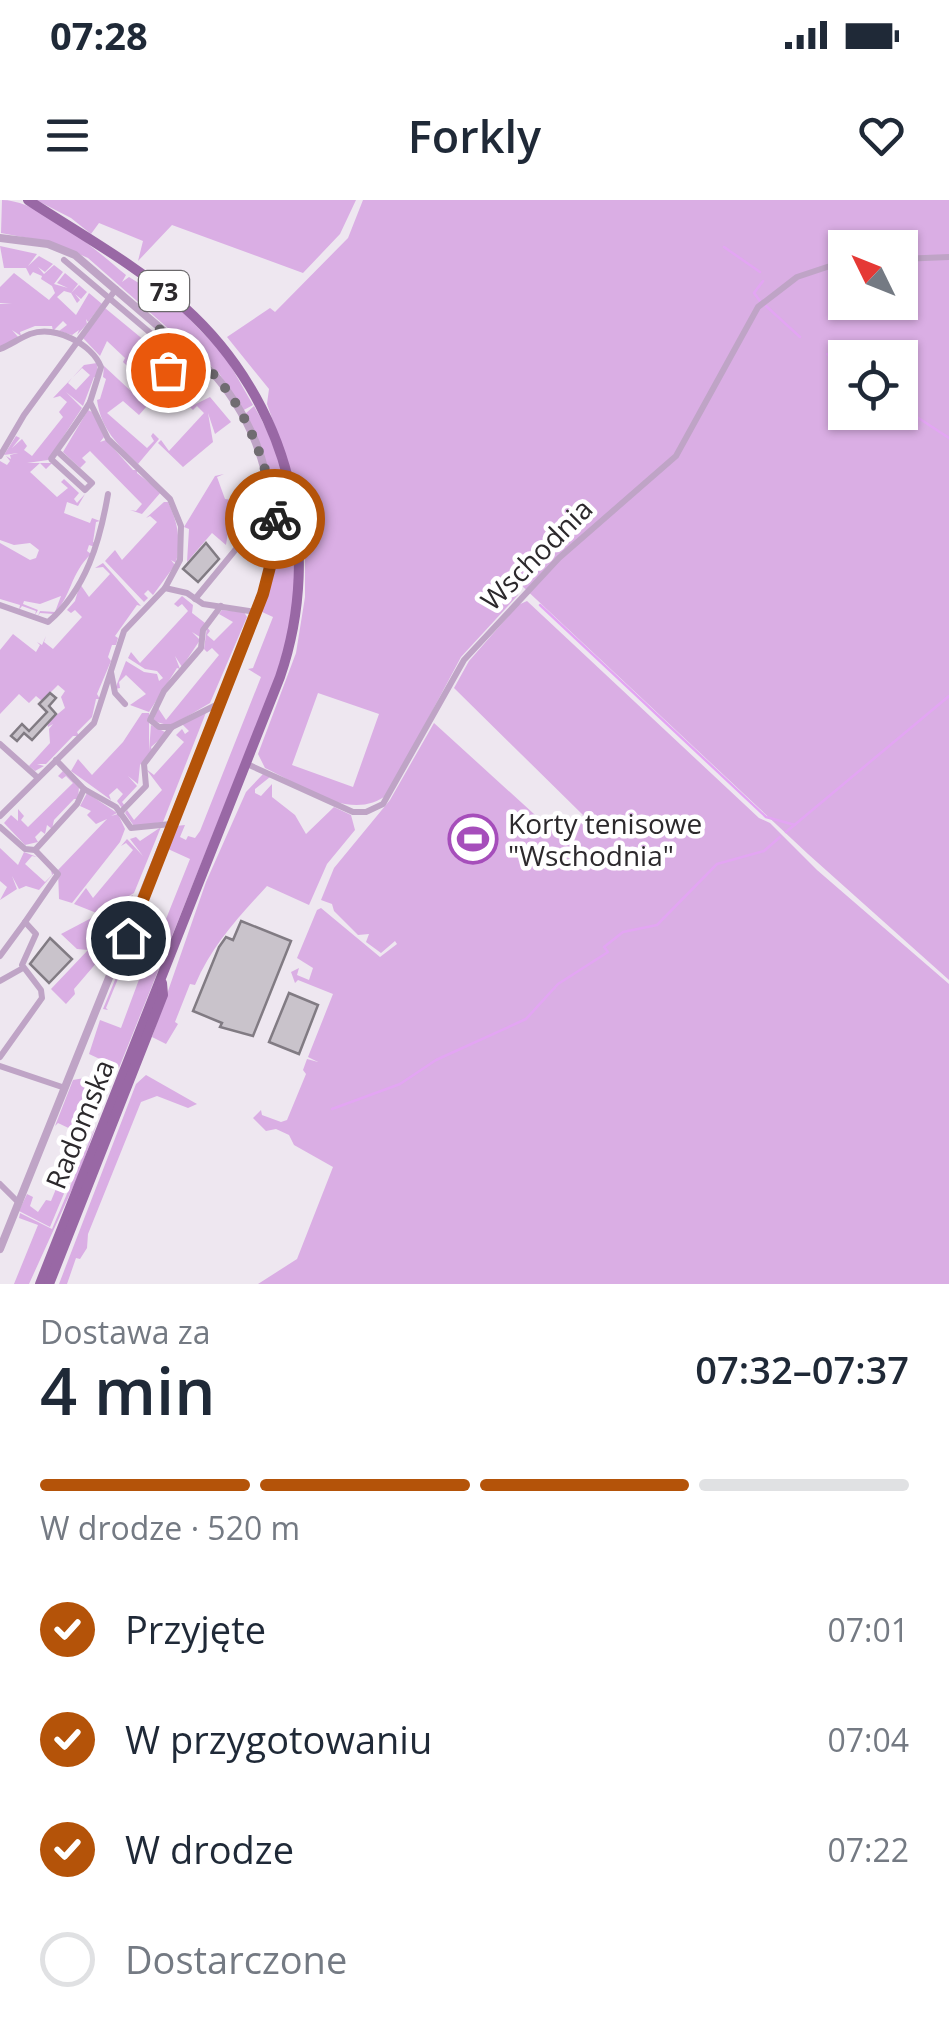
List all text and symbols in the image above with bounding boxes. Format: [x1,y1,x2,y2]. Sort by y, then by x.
text: 07:28 [50,9,148,61]
text: Forkly [408,105,541,166]
icon: menu [40,108,95,163]
icon: heart [854,108,909,163]
north arrow [828,230,918,320]
map controls [828,230,918,430]
road number: 73 [139,271,189,311]
pin [126,328,211,413]
button: locate [828,340,918,430]
icon: bag [141,343,196,398]
courier [225,469,325,569]
street label: Wschodnia [472,490,600,618]
icon: bike [248,492,303,547]
place label: Korty tenisowe "Wschodnia" [508,804,702,874]
sports icon: Korty tenisowe "Wschodnia" [447,813,499,865]
pin [86,896,171,981]
icon: home [101,911,156,966]
street label: Radomska [36,1054,122,1194]
text: Dostawa za [40,1310,211,1353]
text: 07:32–07:37 [695,1343,909,1395]
text: 4 min [40,1346,215,1434]
text: W drodze · 520 m [40,1506,300,1549]
icon: check [40,1602,95,1657]
text: Przyjęte [125,1603,266,1655]
text: 07:01 [827,1608,909,1651]
icon: check [40,1712,95,1767]
text: W przygotowaniu [125,1713,432,1765]
text: 07:04 [827,1718,909,1761]
icon: check [40,1822,95,1877]
text: W drodze [125,1823,294,1875]
text: 07:22 [827,1828,909,1871]
text: Dostarczone [125,1933,347,1985]

